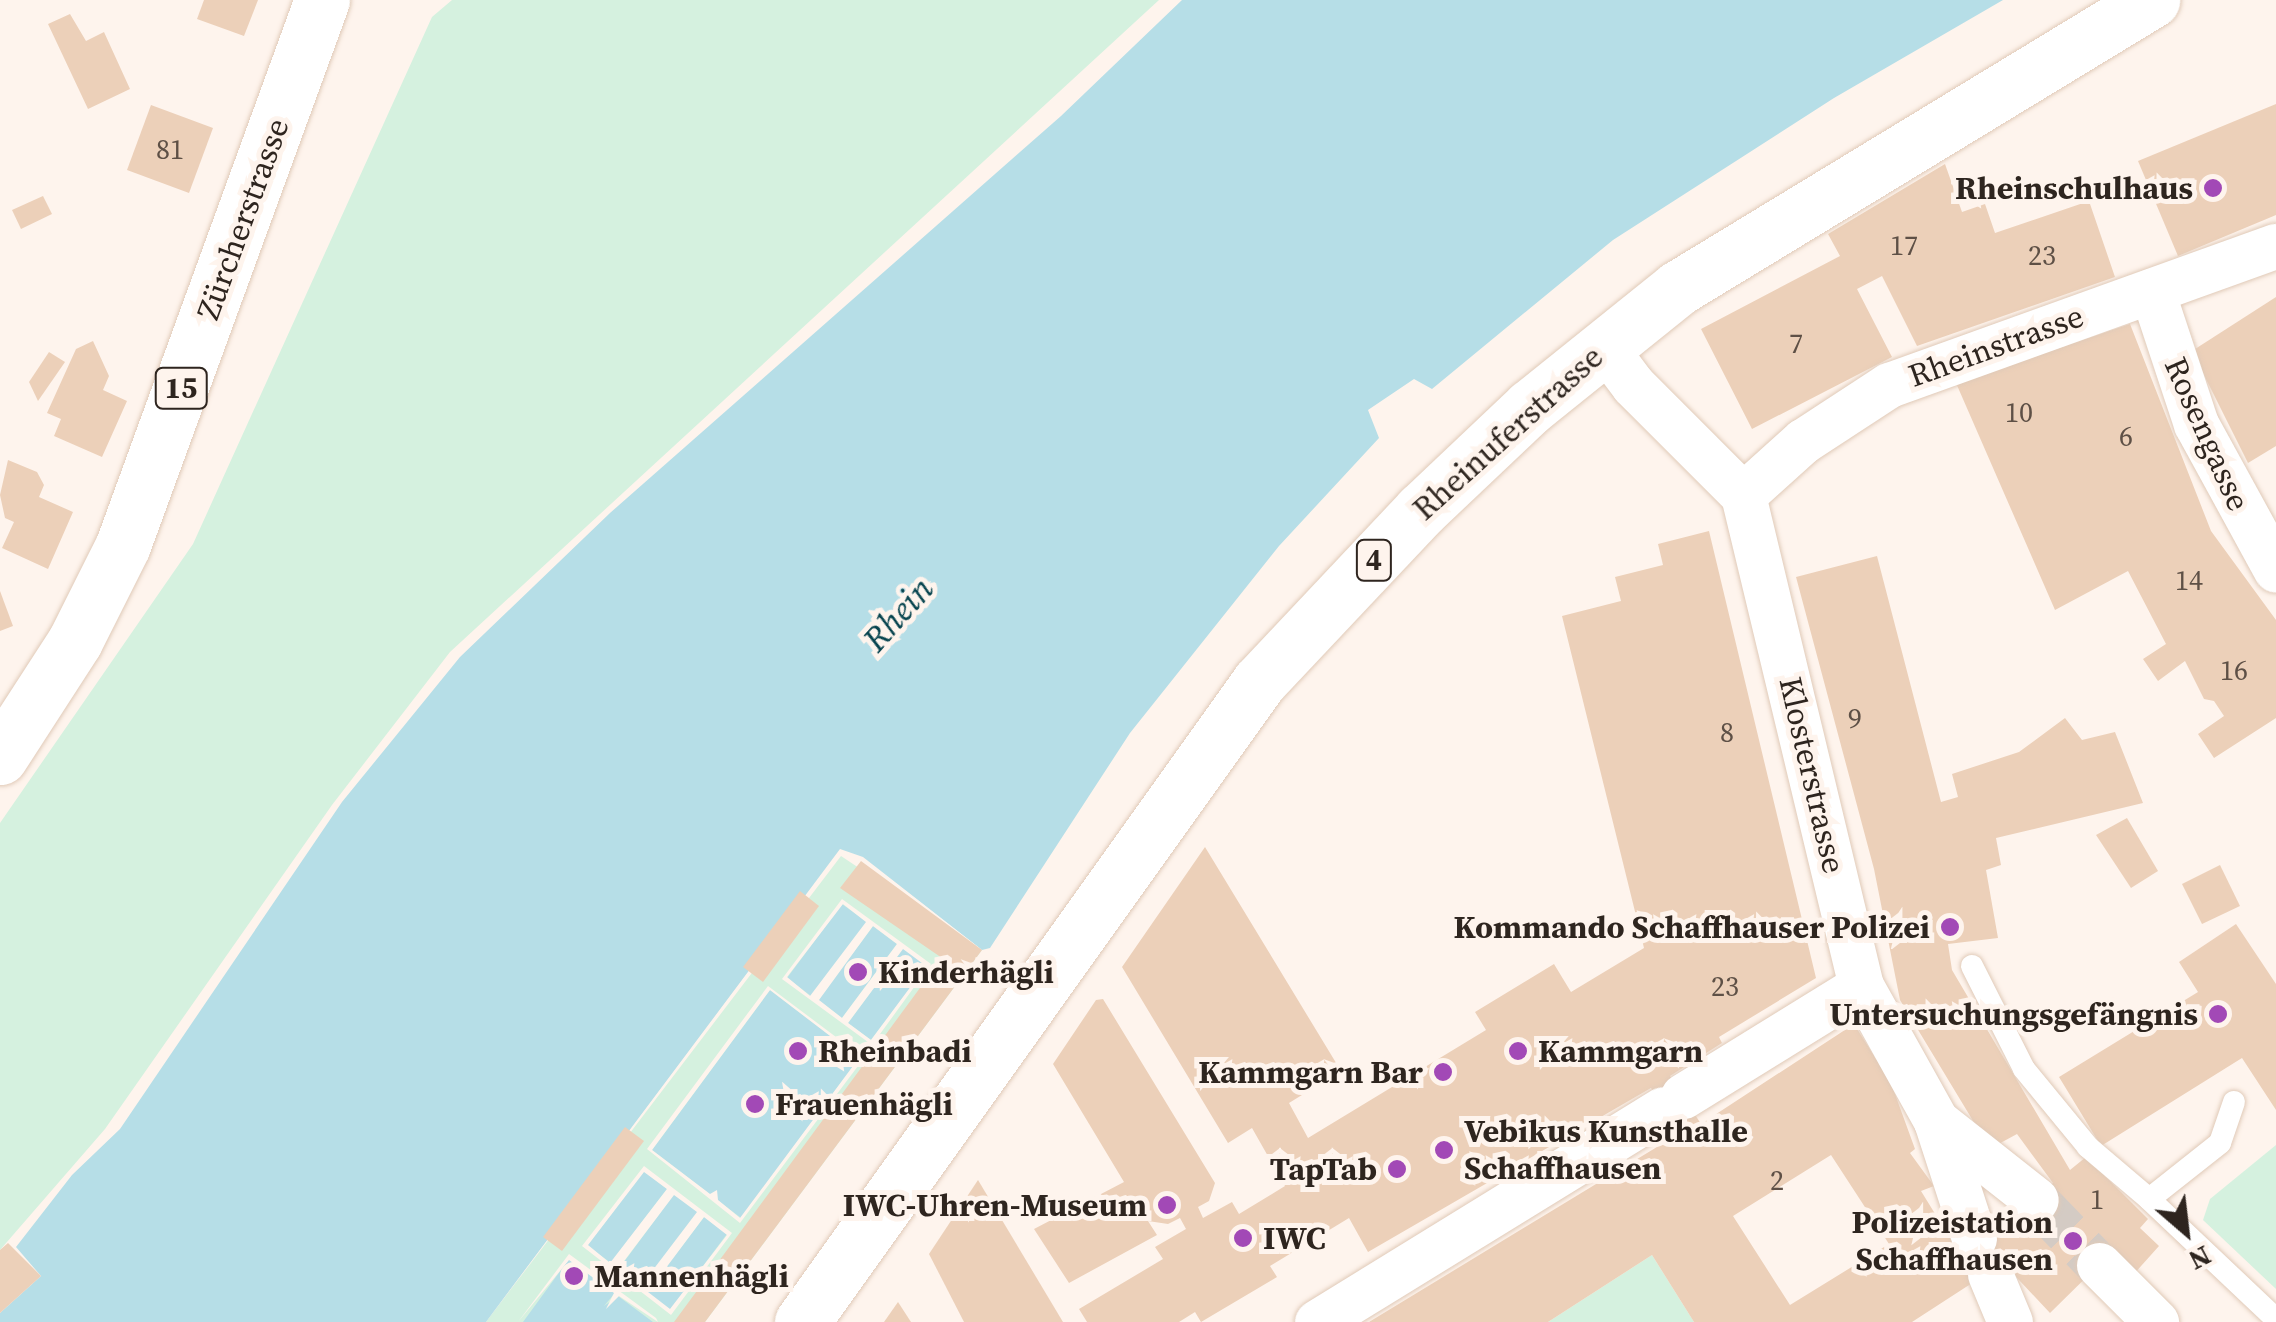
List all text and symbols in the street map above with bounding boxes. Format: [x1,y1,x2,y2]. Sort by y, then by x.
street label: Zürcherstrasse [189,113,297,325]
house number: 81 [156,132,184,166]
place label: Rheinschulhaus [1955,169,2193,207]
marker: Rheinschulhaus [2202,177,2224,199]
house number: 17 [1890,228,1918,262]
house number: 23 [2028,238,2056,272]
street label: Rheinstrasse [1903,297,2089,395]
house number: 7 [1789,326,1803,360]
street label: Rheinuferstrasse [1405,338,1611,528]
street label: Rosengasse [2156,351,2258,517]
road number: 15 [154,363,208,413]
house number: 10 [2005,395,2033,429]
house number: 6 [2119,419,2133,453]
road number: 4 [1354,535,1394,585]
house number: 14 [2175,563,2203,597]
water label: Rhein [854,568,942,660]
house number: 16 [2220,653,2248,687]
street label: Klosterstrasse [1771,673,1853,877]
house number: 9 [1848,701,1862,735]
house number: 8 [1720,715,1734,749]
place label: Kommando Schaffhauser Polizei [1454,908,1930,946]
marker: Kommando Schaffhauser Polizei [1939,916,1961,938]
place label: Kinderhägli [878,953,1054,991]
marker: Kinderhägli [847,961,869,983]
house number: 23 [1711,969,1739,1003]
place label: Untersuchungsgefängnis [1829,995,2198,1033]
marker: Untersuchungsgefängnis [2207,1003,2229,1025]
place label: Rheinbadi [818,1032,972,1070]
place label: Kammgarn [1538,1032,1703,1070]
marker: Rheinbadi [787,1040,809,1062]
marker: Kammgarn [1507,1040,1529,1062]
place label: Kammgarn Bar [1198,1053,1423,1091]
marker: Kammgarn Bar [1432,1061,1454,1083]
place label: Frauenhägli [775,1085,953,1123]
marker: Frauenhägli [744,1093,766,1115]
place label: Vebikus Kunsthalle Schaffhausen [1464,1113,1748,1188]
marker: Vebikus Kunsthalle Schaffhausen [1433,1139,1455,1161]
place label: TapTab [1270,1150,1377,1188]
marker: TapTab [1386,1158,1408,1180]
house number: 2 [1770,1163,1784,1197]
house number: 1 [2090,1182,2104,1216]
north arrow [2136,1182,2236,1282]
place label: IWC-Uhren-Museum [843,1186,1147,1224]
marker: IWC-Uhren-Museum [1156,1194,1178,1216]
place label: Polizeistation Schaffhausen [1852,1204,2053,1279]
place label: IWC [1263,1219,1326,1257]
marker: IWC [1232,1227,1254,1249]
marker: Polizeistation Schaffhausen [2062,1230,2084,1252]
text: N [2182,1237,2218,1280]
place label: Mannenhägli [594,1257,789,1295]
marker: Mannenhägli [563,1265,585,1287]

